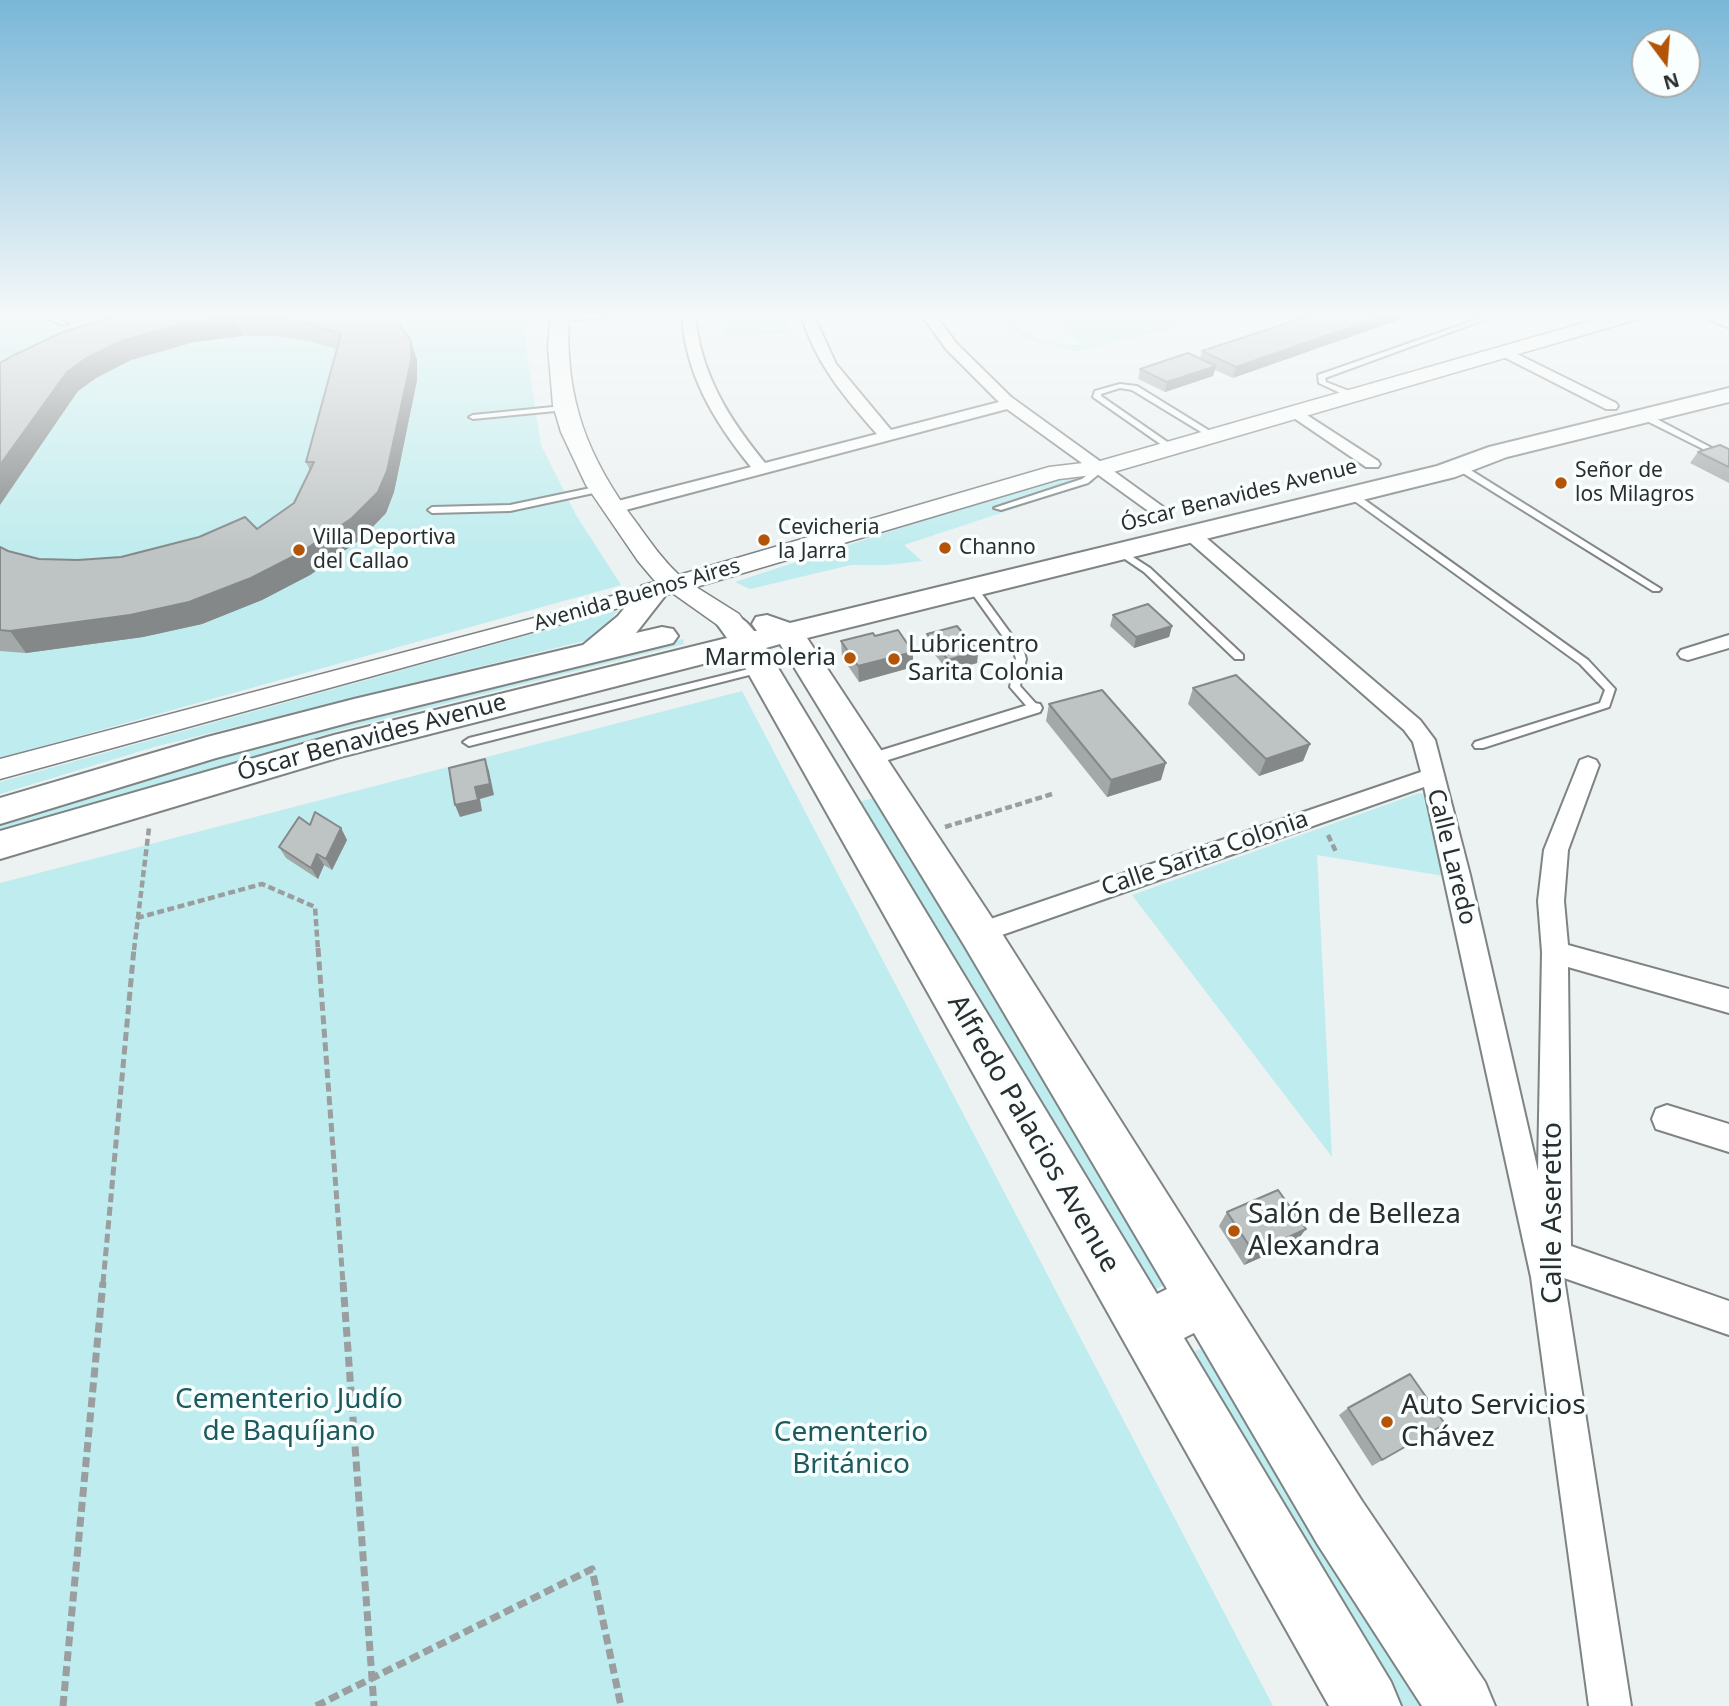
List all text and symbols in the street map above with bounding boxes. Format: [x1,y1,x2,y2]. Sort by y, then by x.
north arrow [1631,28,1701,98]
text: N [1660,67,1682,96]
street label: Óscar Benavides Avenue [1118,454,1360,538]
place label: Señor de los Milagros [1575,458,1694,508]
marker: Señor de los Milagros [1553,475,1569,491]
place label: Cevicheria la Jarra [778,515,880,565]
place label: Villa Deportiva del Callao [313,525,456,575]
marker: Cevicheria la Jarra [756,532,772,548]
place label: Channo [959,535,1036,561]
marker: Channo [937,540,953,556]
marker: Villa Deportiva del Callao [291,542,307,558]
street label: Avenida Buenos Aires [531,554,743,636]
place label: Lubricentro Sarita Colonia [908,631,1064,687]
place label: Marmoleria [705,644,836,672]
marker: Marmoleria [842,650,858,666]
marker: Lubricentro Sarita Colonia [886,651,902,667]
street label: Óscar Benavides Avenue [234,688,510,788]
street label: Calle Laredo [1420,786,1482,928]
street label: Calle Sarita Colonia [1098,805,1312,903]
street label: Alfredo Palacios Avenue [940,989,1126,1279]
street label: Calle Aseretto [1536,1122,1570,1304]
place label: Salón de Belleza Alexandra [1248,1198,1461,1264]
marker: Salón de Belleza Alexandra [1226,1223,1242,1239]
park label: Cementerio Judío de Baquíjano [175,1383,403,1449]
place label: Auto Servicios Chávez [1401,1389,1586,1455]
marker: Auto Servicios Chávez [1379,1414,1395,1430]
park label: Cementerio Británico [774,1416,928,1482]

